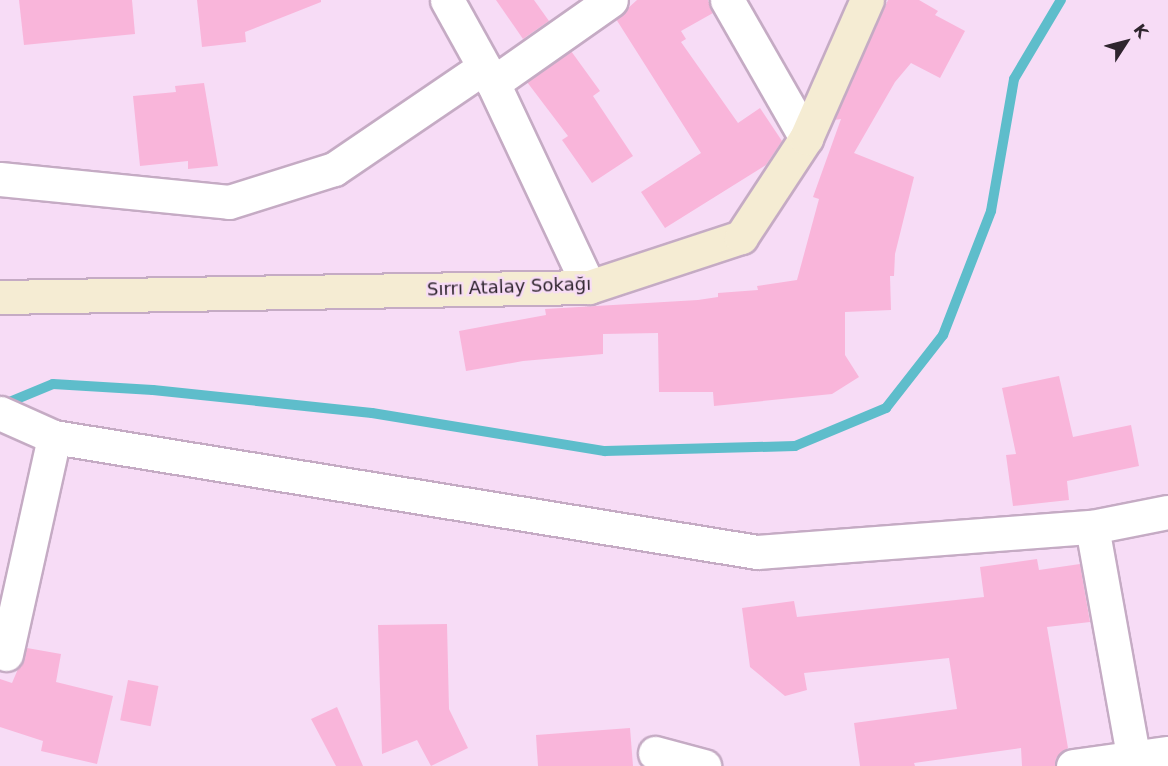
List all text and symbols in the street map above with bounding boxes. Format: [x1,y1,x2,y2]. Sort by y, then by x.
north arrow [1096,12,1156,72]
text: K [1130,21,1152,42]
street label: Sırrı Atalay Sokağı [427,273,591,301]

